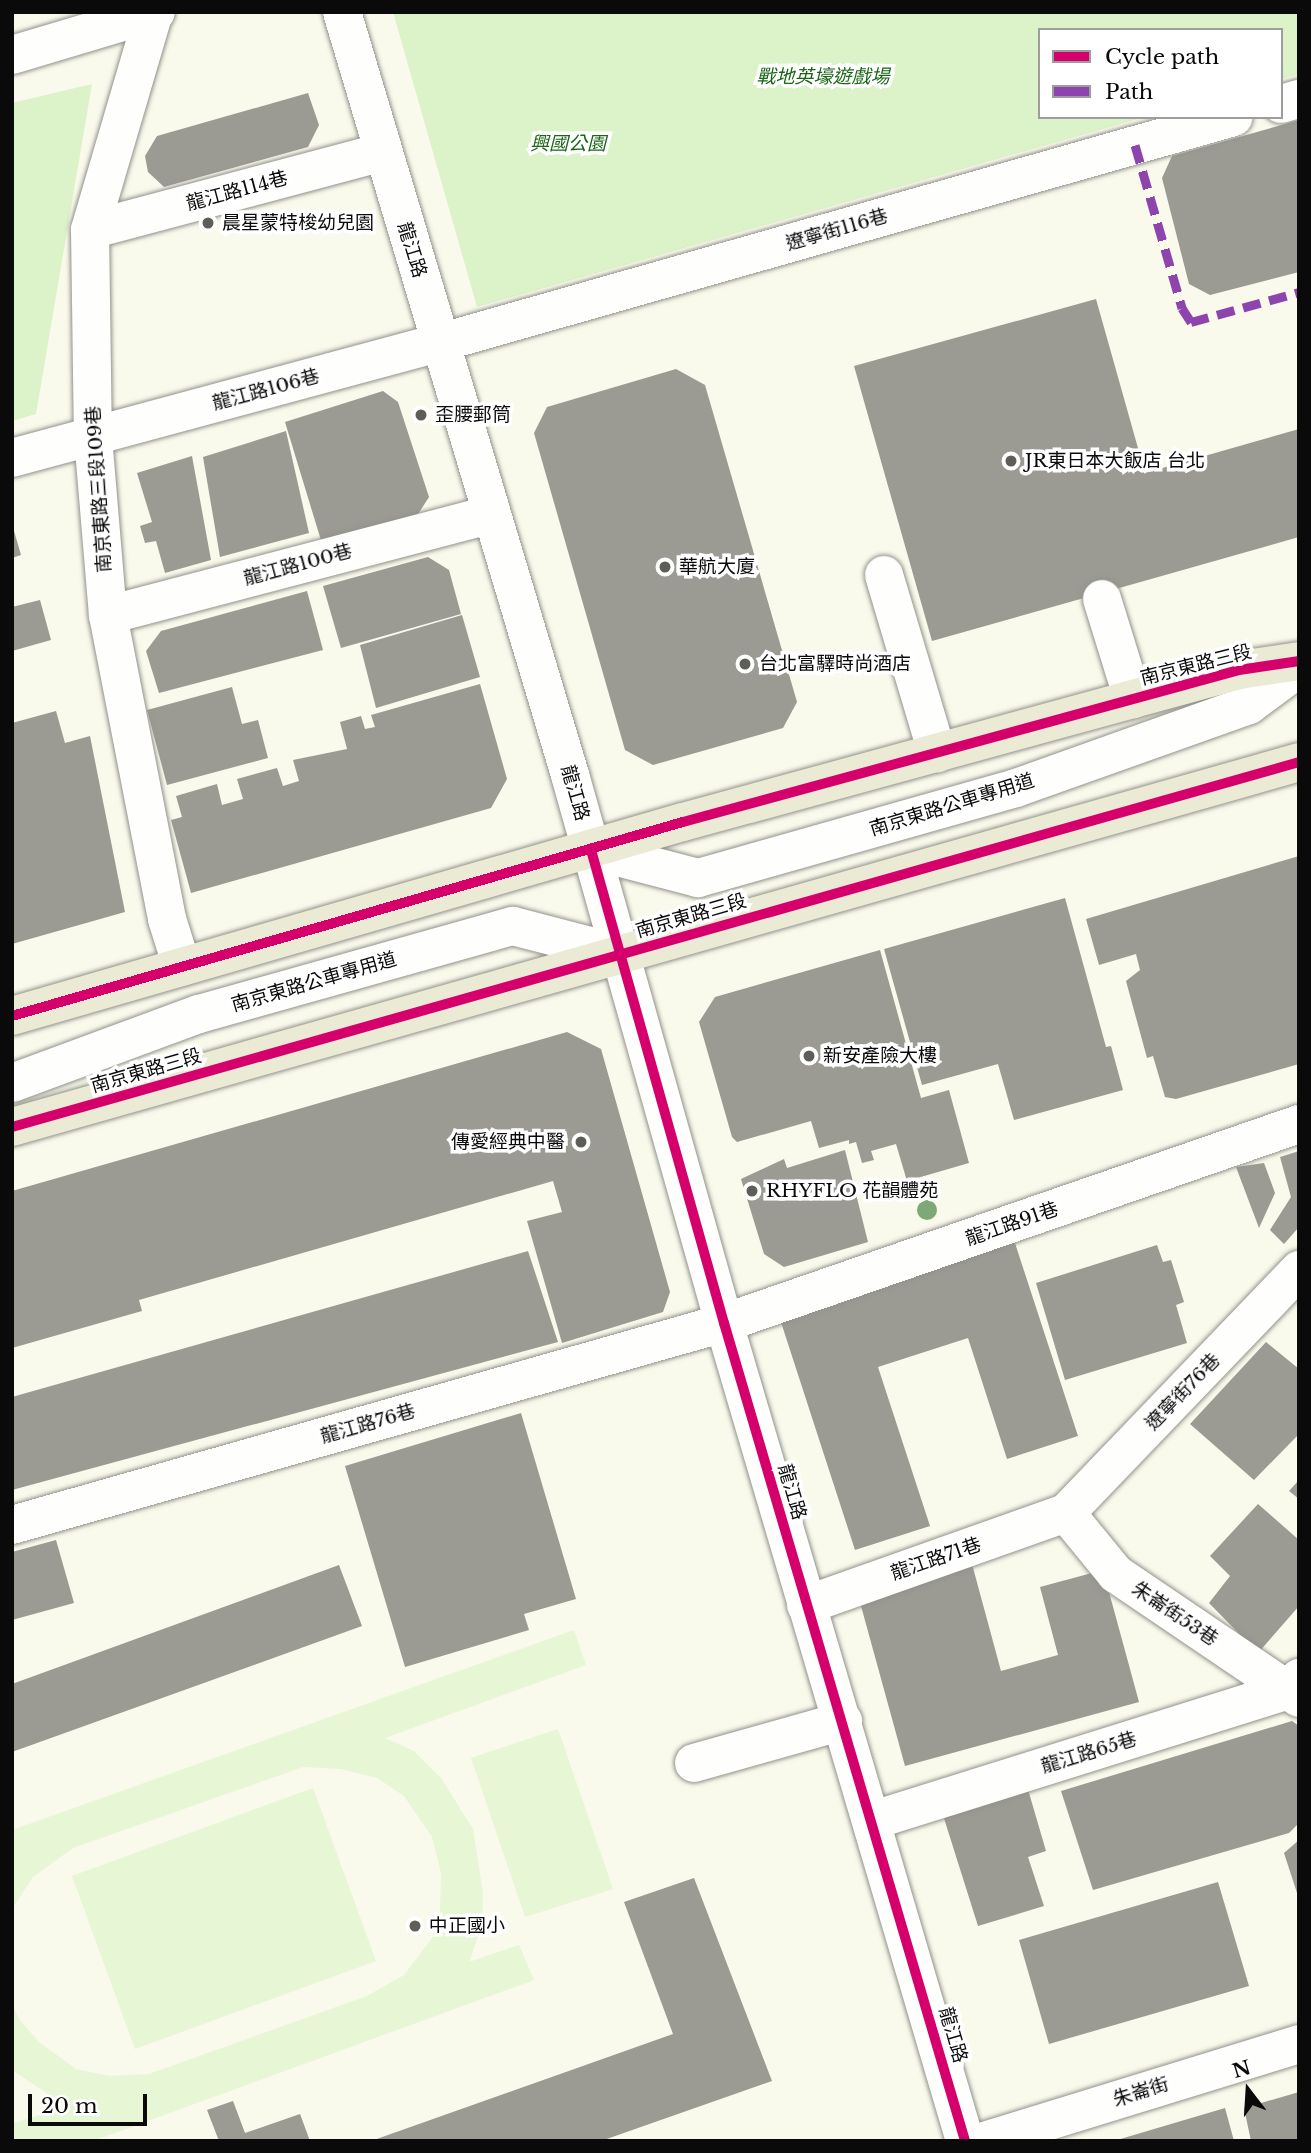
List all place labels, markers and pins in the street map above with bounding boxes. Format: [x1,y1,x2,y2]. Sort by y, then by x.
place label: 晨星蒙特梭幼兒園 [222,212,374,234]
marker: 晨星蒙特梭幼兒園 [200,215,216,231]
place label: 歪腰郵筒 [435,404,511,426]
marker: 歪腰郵筒 [413,407,429,423]
place label: JR東日本大飯店 台北 [1025,450,1205,472]
marker: JR東日本大飯店 台北 [1003,453,1019,469]
place label: 華航大廈 [679,556,755,578]
marker: 華航大廈 [657,559,673,575]
place label: 台北富驛時尚酒店 [759,653,911,675]
marker: 台北富驛時尚酒店 [737,656,753,672]
place label: 新安產險大樓 [823,1045,937,1067]
marker: 新安產險大樓 [801,1048,817,1064]
place label: 傳愛經典中醫 [451,1131,565,1153]
marker: 傳愛經典中醫 [571,1132,591,1152]
place label: RHYFLO 花韻體苑 [766,1180,938,1202]
marker: RHYFLO 花韻體苑 [744,1183,760,1199]
place label: 中正國小 [429,1915,505,1937]
marker: 中正國小 [407,1918,423,1934]

